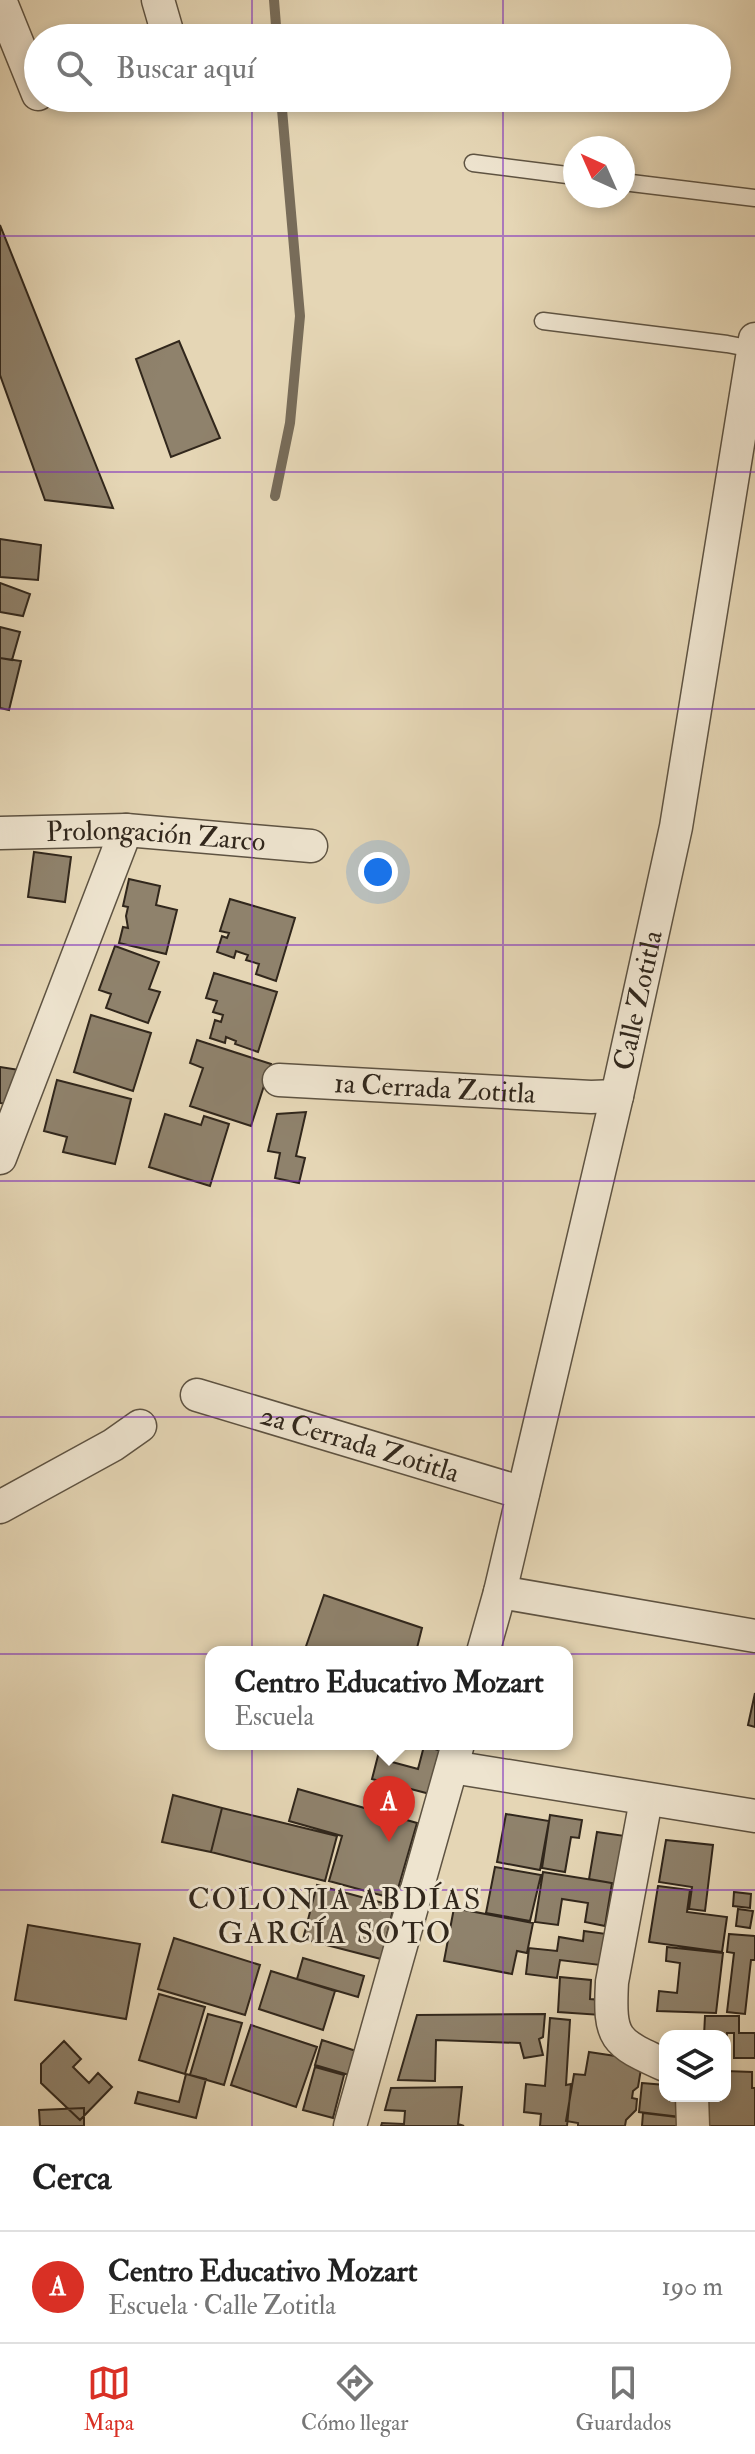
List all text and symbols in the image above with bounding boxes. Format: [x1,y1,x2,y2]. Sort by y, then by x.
search box [24,24,731,112]
icon: search [52,46,96,90]
text: Buscar aquí [116,50,255,87]
north arrow [563,136,635,208]
street label: Prolongación Zarco [46,812,267,859]
your location [358,852,398,892]
street label: Calle Zotitla [606,926,670,1074]
street label: 1a Cerrada Zotitla [333,1066,537,1111]
street label: 2a Cerrada Zotitla [256,1398,464,1491]
popup [205,1646,573,1750]
text: Centro Educativo Mozart [234,1664,544,1701]
text: Escuela [234,1701,314,1733]
pin: A [363,1776,415,1842]
district label: COLONIA ABDÍAS GARCÍA SOTO [188,1881,482,1952]
map controls [659,2030,731,2102]
button: layers [659,2030,731,2102]
text: Cerca [32,2157,111,2200]
text: Centro Educativo Mozart [108,2253,417,2290]
text: A [50,2271,66,2303]
text: 190 m [662,2271,723,2303]
text: Escuela · Calle Zotitla [108,2290,336,2322]
tab: Mapa [84,2361,134,2437]
tab: Cómo llegar [301,2361,408,2437]
tab: Guardados [576,2361,671,2437]

